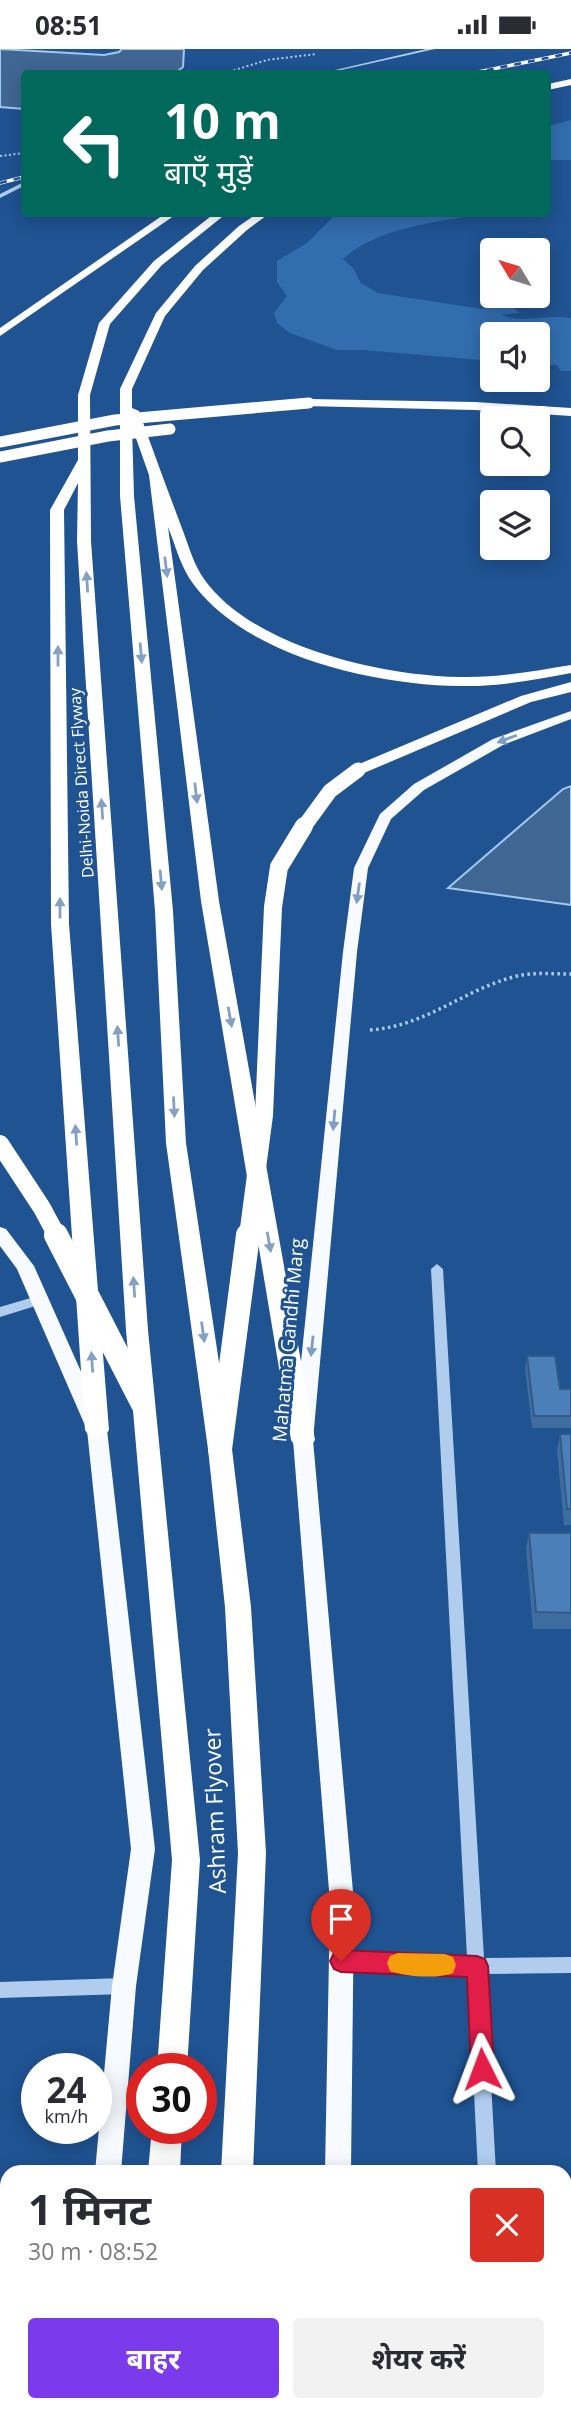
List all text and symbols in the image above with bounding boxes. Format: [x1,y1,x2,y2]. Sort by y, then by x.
text: 08:51 [35,7,102,43]
text: 10 m [164,87,281,153]
icon: left [49,98,140,189]
text: बाएँ मुड़ें [164,150,253,193]
north arrow [480,238,550,308]
map controls [480,238,550,560]
button: sound [480,322,550,392]
button: search [480,406,550,476]
button: layers [480,490,550,560]
one-way arrow [161,556,172,578]
one-way arrow [81,570,92,592]
one-way arrow [136,642,147,664]
one-way arrow [53,645,64,667]
street label: Delhi-Noida Direct Flyway [63,686,99,879]
one-way arrow [496,733,517,744]
one-way arrow [190,782,201,804]
one-way arrow [96,797,107,819]
one-way arrow [156,869,167,891]
one-way arrow [352,882,363,904]
one-way arrow [54,897,66,919]
one-way arrow [225,1006,236,1028]
one-way arrow [112,1024,123,1046]
one-way arrow [169,1096,180,1118]
one-way arrow [328,1109,339,1131]
one-way arrow [70,1124,81,1146]
one-way arrow [264,1231,275,1253]
street label: Mahatma Gandhi Marg [266,1237,310,1443]
one-way arrow [129,1276,140,1298]
one-way arrow [198,1321,209,1343]
one-way arrow [306,1335,317,1357]
one-way arrow [86,1351,97,1373]
street label: Ashram Flyover [195,1727,233,1894]
pin [311,1889,371,1961]
icon: arrive [322,1900,360,1938]
position arrow [445,2032,519,2106]
speed limit sign: 30 [126,2053,217,2144]
text: 24 [46,2066,87,2113]
text: km/h [45,2104,88,2128]
text: 1 मिनट [28,2180,151,2237]
button: close [470,2188,544,2262]
text: 30 m · 08:52 [28,2235,158,2267]
button: बाहर [28,2318,279,2398]
button: शेयर करें [293,2318,544,2398]

